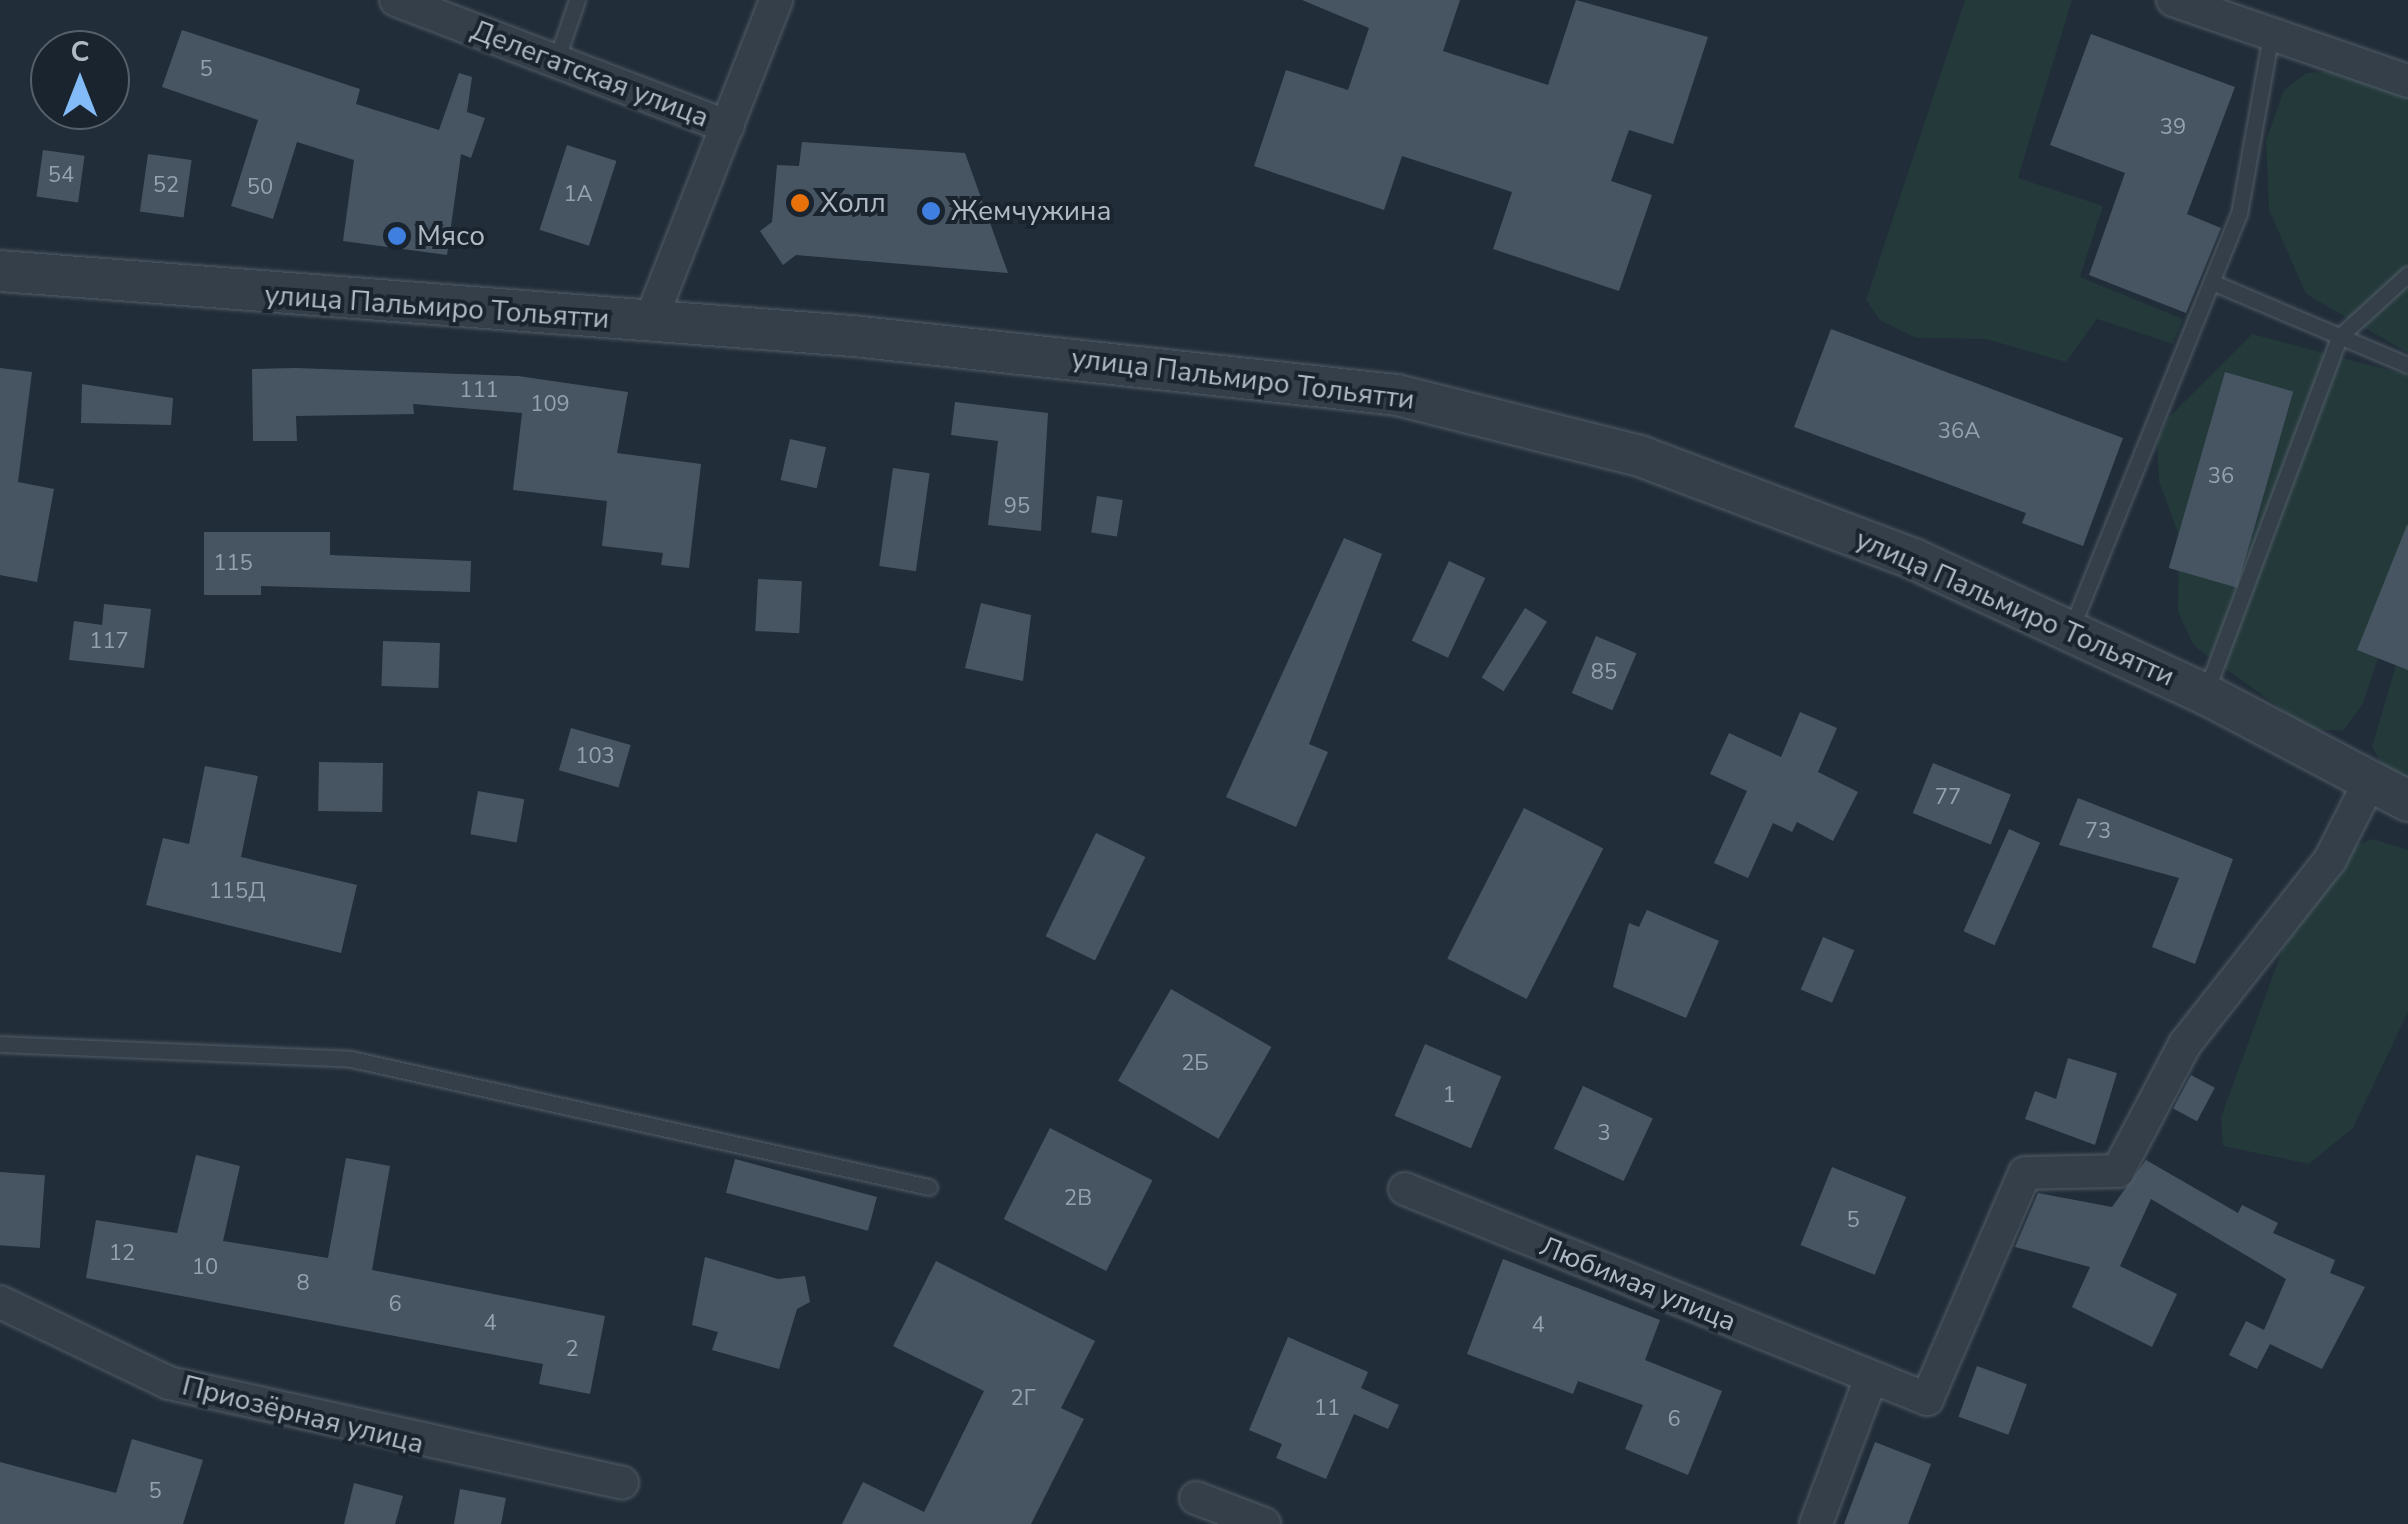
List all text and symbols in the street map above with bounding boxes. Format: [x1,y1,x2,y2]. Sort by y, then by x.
street label: Делегатская улица [467,13,713,135]
north arrow [30,30,130,130]
text: С [70,33,90,71]
house number: 5 [199,57,213,83]
house number: 39 [2160,115,2186,141]
house number: 54 [48,163,74,189]
house number: 52 [153,173,179,199]
house number: 50 [247,175,273,201]
house number: 1А [563,182,593,208]
place label: Холл [820,186,886,220]
marker: Холл [789,192,811,214]
place label: Жемчужина [951,194,1112,228]
marker: Жемчужина [920,200,942,222]
place label: Мясо [417,219,485,253]
marker: Мясо [386,225,408,247]
street label: улица Пальмиро Тольятти [264,278,610,336]
street label: улица Пальмиро Тольятти [1070,341,1416,417]
house number: 111 [459,378,499,404]
house number: 109 [530,392,570,418]
house number: 36А [1938,419,1980,445]
house number: 36 [2208,464,2234,490]
house number: 95 [1004,494,1030,520]
street label: улица Пальмиро Тольятти [1850,522,2180,694]
house number: 115 [213,551,253,577]
house number: 117 [89,629,129,655]
house number: 85 [1591,660,1617,686]
house number: 103 [575,744,615,770]
house number: 77 [1935,785,1961,811]
house number: 73 [2085,819,2111,845]
house number: 115Д [209,879,265,905]
house number: 2Б [1181,1051,1209,1077]
house number: 1 [1442,1083,1456,1109]
house number: 3 [1597,1121,1611,1147]
house number: 2В [1064,1186,1092,1212]
house number: 5 [1846,1208,1860,1234]
street label: Любимая улица [1535,1229,1741,1339]
house number: 12 [109,1241,135,1267]
house number: 10 [192,1255,218,1281]
house number: 8 [296,1271,310,1297]
house number: 6 [388,1292,402,1318]
house number: 4 [483,1311,497,1337]
house number: 4 [1531,1313,1545,1339]
house number: 2 [565,1337,579,1363]
street label: Приозёрная улица [179,1369,427,1461]
house number: 2Г [1010,1386,1036,1412]
house number: 11 [1314,1396,1340,1422]
house number: 6 [1667,1407,1681,1433]
house number: 5 [148,1479,162,1505]

